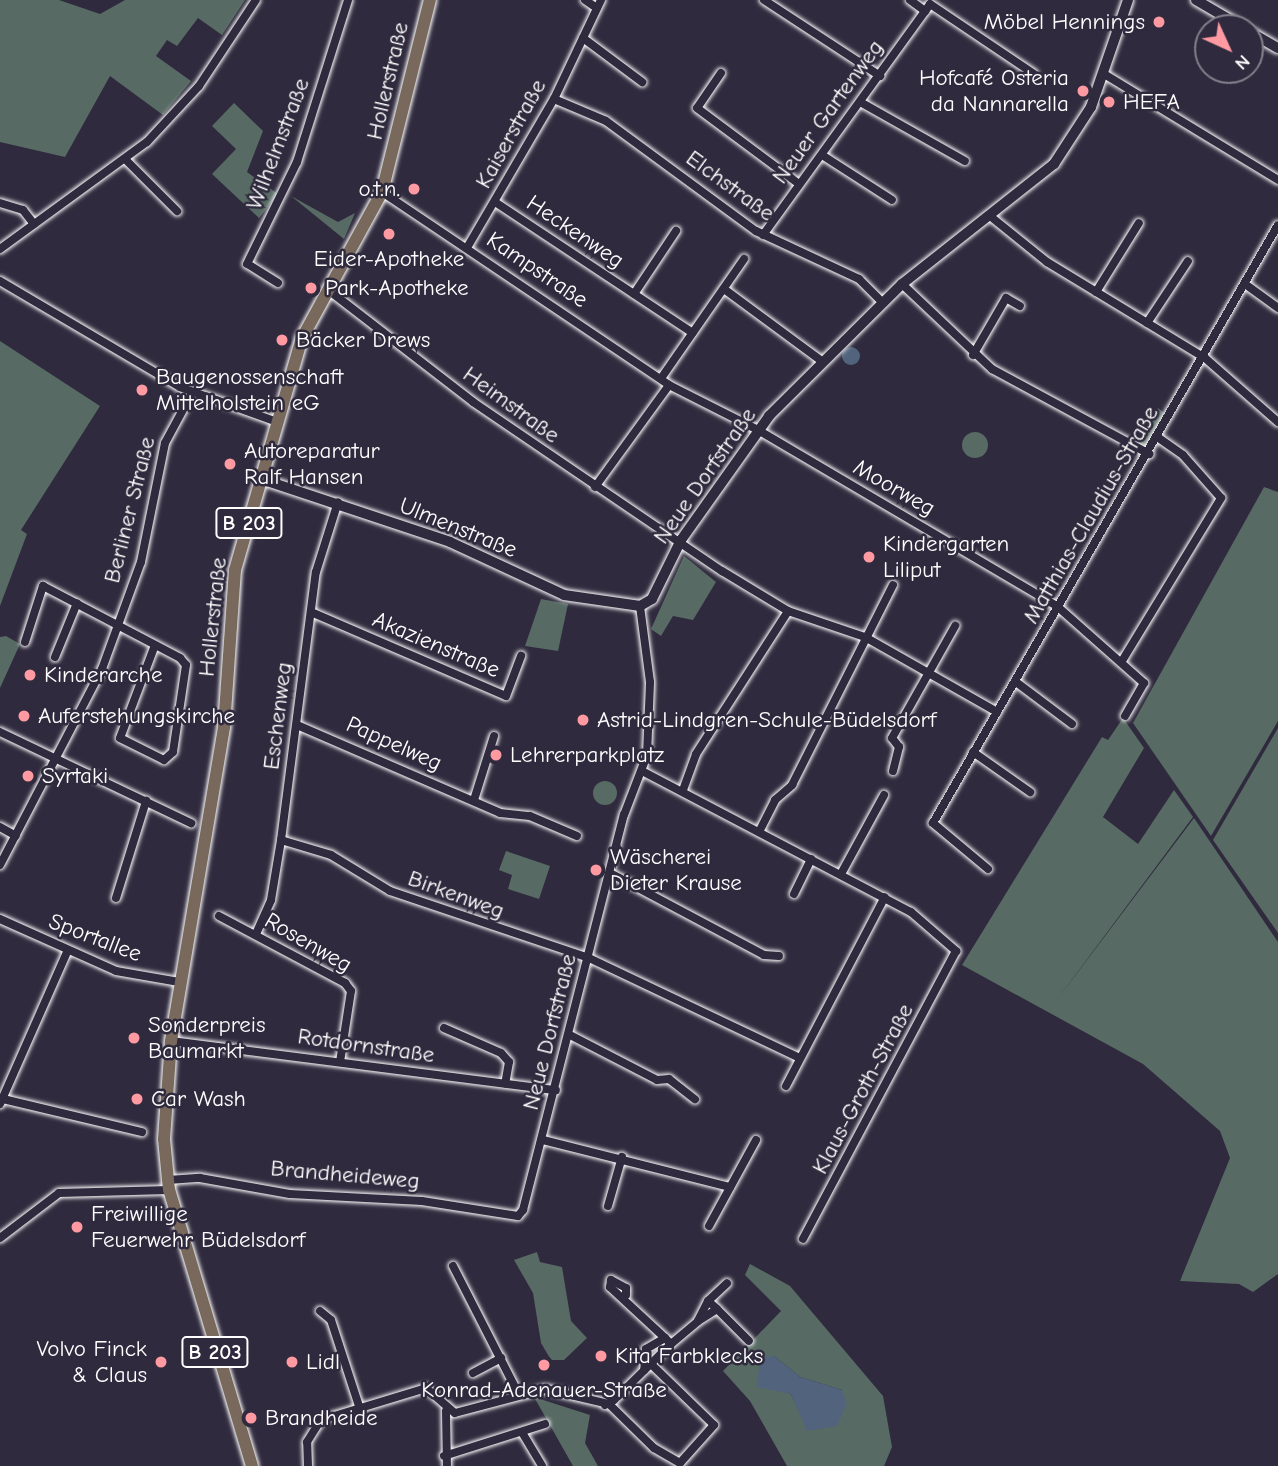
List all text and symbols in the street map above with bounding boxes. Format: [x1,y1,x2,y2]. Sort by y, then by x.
place label: Möbel Hennings [984,8,1145,36]
marker: Möbel Hennings [1151,14,1167,30]
north arrow [1194,14,1264,84]
street label: Hollerstraße [361,20,415,142]
street label: Neuer Gartenweg [766,35,890,189]
text: N [1230,50,1255,75]
place label: Hofcafé Osteria da Nannarella [919,64,1069,118]
street label: Wilhelmstraße [240,74,316,214]
street label: Kaiserstraße [470,75,552,193]
marker: Hofcafé Osteria da Nannarella [1075,83,1091,99]
place label: HEFA [1123,88,1180,116]
marker: HEFA [1101,94,1117,110]
street label: Elchstraße [680,145,780,227]
place label: o.t.n. [359,175,400,203]
marker: o.t.n. [406,181,422,197]
street label: Heckenweg [521,189,629,275]
marker: Eider-Apotheke [381,226,397,242]
street label: Kampstraße [481,226,593,314]
place label: Eider-Apotheke [314,245,464,273]
place label: Park-Apotheke [325,274,468,302]
marker: Park-Apotheke [303,280,319,296]
place label: Bäcker Drews [296,326,430,354]
marker: Bäcker Drews [274,332,290,348]
street label: Heimstraße [457,361,565,449]
place label: Baugenossenschaft Mittelholstein eG [156,363,343,417]
marker: Baugenossenschaft Mittelholstein eG [134,382,150,398]
street label: Matthias-Claudius-Straße [1017,401,1165,629]
street label: Neue Dorfstraße [648,403,762,549]
street label: Berliner Straße [99,434,161,586]
place label: Autoreparatur Ralf Hansen [244,437,380,491]
street label: Moorweg [848,454,940,522]
marker: Autoreparatur Ralf Hansen [222,456,238,472]
street label: Ulmenstraße [395,492,521,564]
road number: B 203 [214,505,284,540]
place label: Kindergarten Liliput [883,530,1009,584]
marker: Kindergarten Liliput [861,549,877,565]
street label: Hollerstraße [193,556,233,678]
street label: Akazienstraße [368,606,504,684]
place label: Kinderarche [44,661,162,689]
street label: Eschenweg [258,661,298,771]
marker: Kinderarche [22,667,38,683]
place label: Auferstehungskirche [38,702,235,730]
place label: Astrid-Lindgren-Schule-Büdelsdorf [597,706,936,734]
marker: Auferstehungskirche [16,708,32,724]
street label: Pappelweg [342,711,446,777]
marker: Astrid-Lindgren-Schule-Büdelsdorf [575,712,591,728]
place label: Lehrerparkplatz [510,741,664,769]
marker: Lehrerparkplatz [488,747,504,763]
place label: Syrtaki [42,762,108,790]
marker: Syrtaki [20,768,36,784]
place label: Wäscherei Dieter Krause [610,843,742,897]
marker: Wäscherei Dieter Krause [588,862,604,878]
street label: Birkenweg [404,865,508,925]
street label: Rosenweg [259,907,357,979]
street label: Sportallee [45,908,145,968]
street label: Neue Dorfstraße [517,951,583,1113]
street label: Klaus-Groth-Straße [806,999,920,1179]
place label: Sonderpreis Baumarkt [148,1011,266,1065]
street label: Rotdornstraße [296,1023,436,1069]
marker: Sonderpreis Baumarkt [126,1030,142,1046]
place label: Car Wash [151,1085,246,1113]
marker: Car Wash [129,1091,145,1107]
street label: Brandheideweg [269,1155,421,1195]
place label: Freiwillige Feuerwehr Büdelsdorf [91,1200,305,1254]
marker: Freiwillige Feuerwehr Büdelsdorf [69,1219,85,1235]
road number: B 203 [180,1334,250,1370]
place label: Volvo Finck & Claus [36,1335,147,1389]
place label: Kita Farbklecks [615,1342,763,1370]
place label: Lidl [306,1348,340,1376]
marker: Kita Farbklecks [593,1348,609,1364]
marker: Volvo Finck & Claus [153,1354,169,1370]
marker: Lidl [284,1354,300,1370]
marker: Konrad-Adenauer-Straße [536,1357,552,1373]
place label: Konrad-Adenauer-Straße [421,1376,667,1404]
place label: Brandheide [265,1404,378,1432]
marker: Brandheide [243,1410,259,1426]

